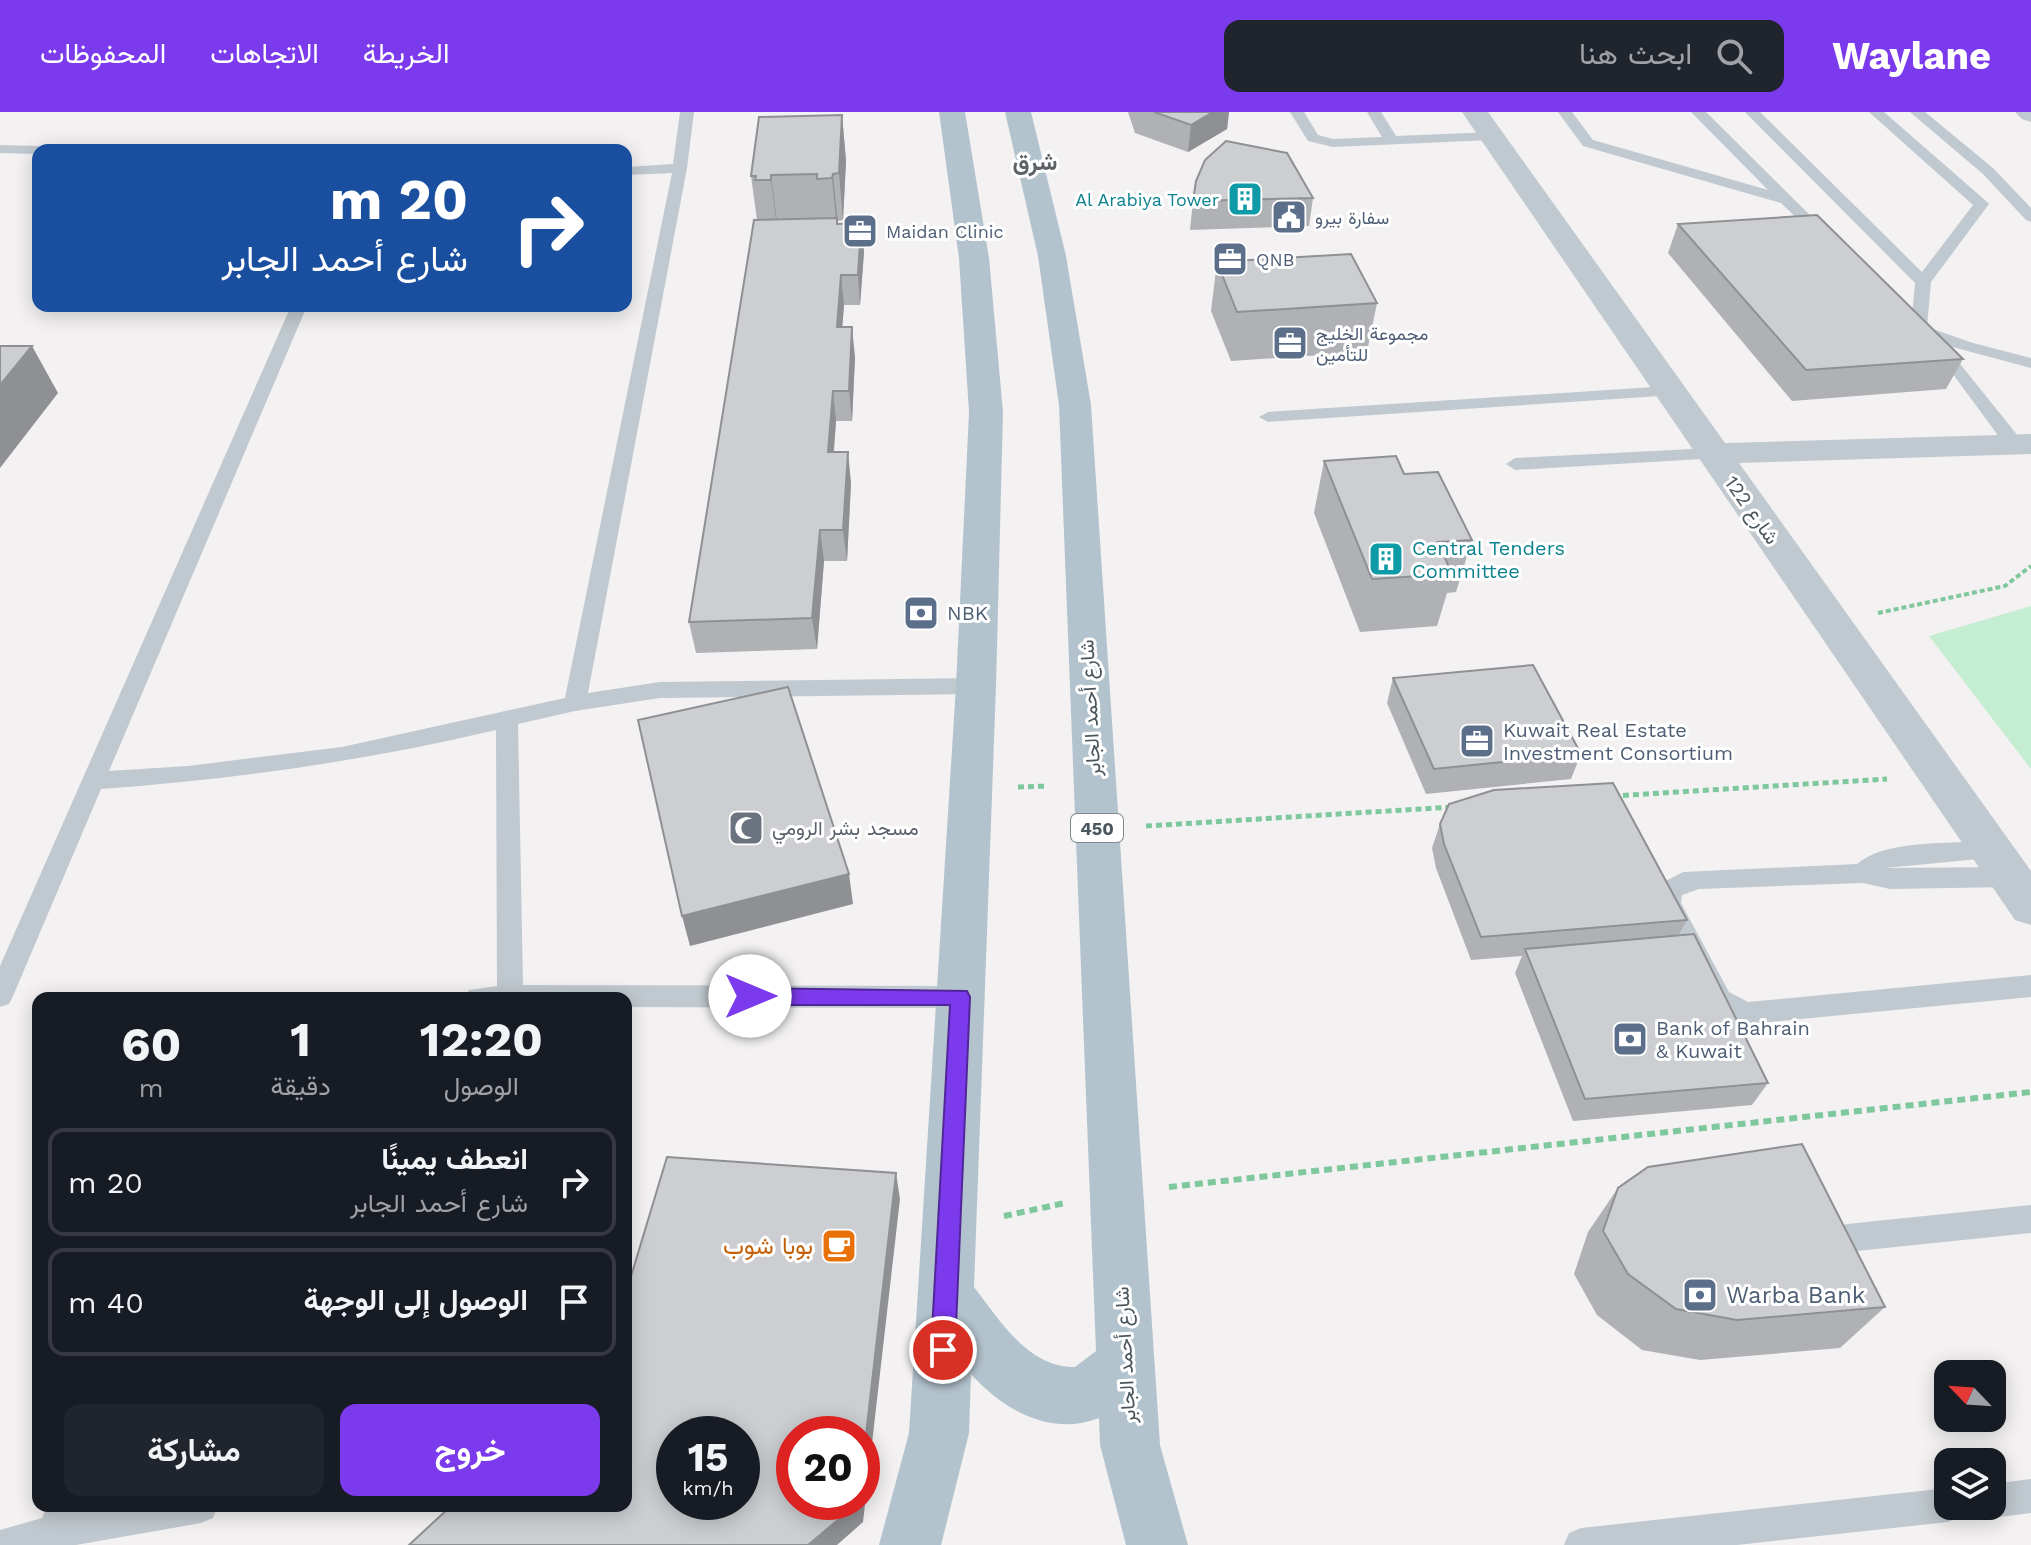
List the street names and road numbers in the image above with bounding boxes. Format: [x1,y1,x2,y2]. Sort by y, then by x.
street label: شارع 122 [1718,471,1784,550]
street label: شارع أحمد الجابر [1074,639,1108,778]
road number: 450 [1071,814,1123,842]
street label: شارع أحمد الجابر [1109,1286,1143,1425]

